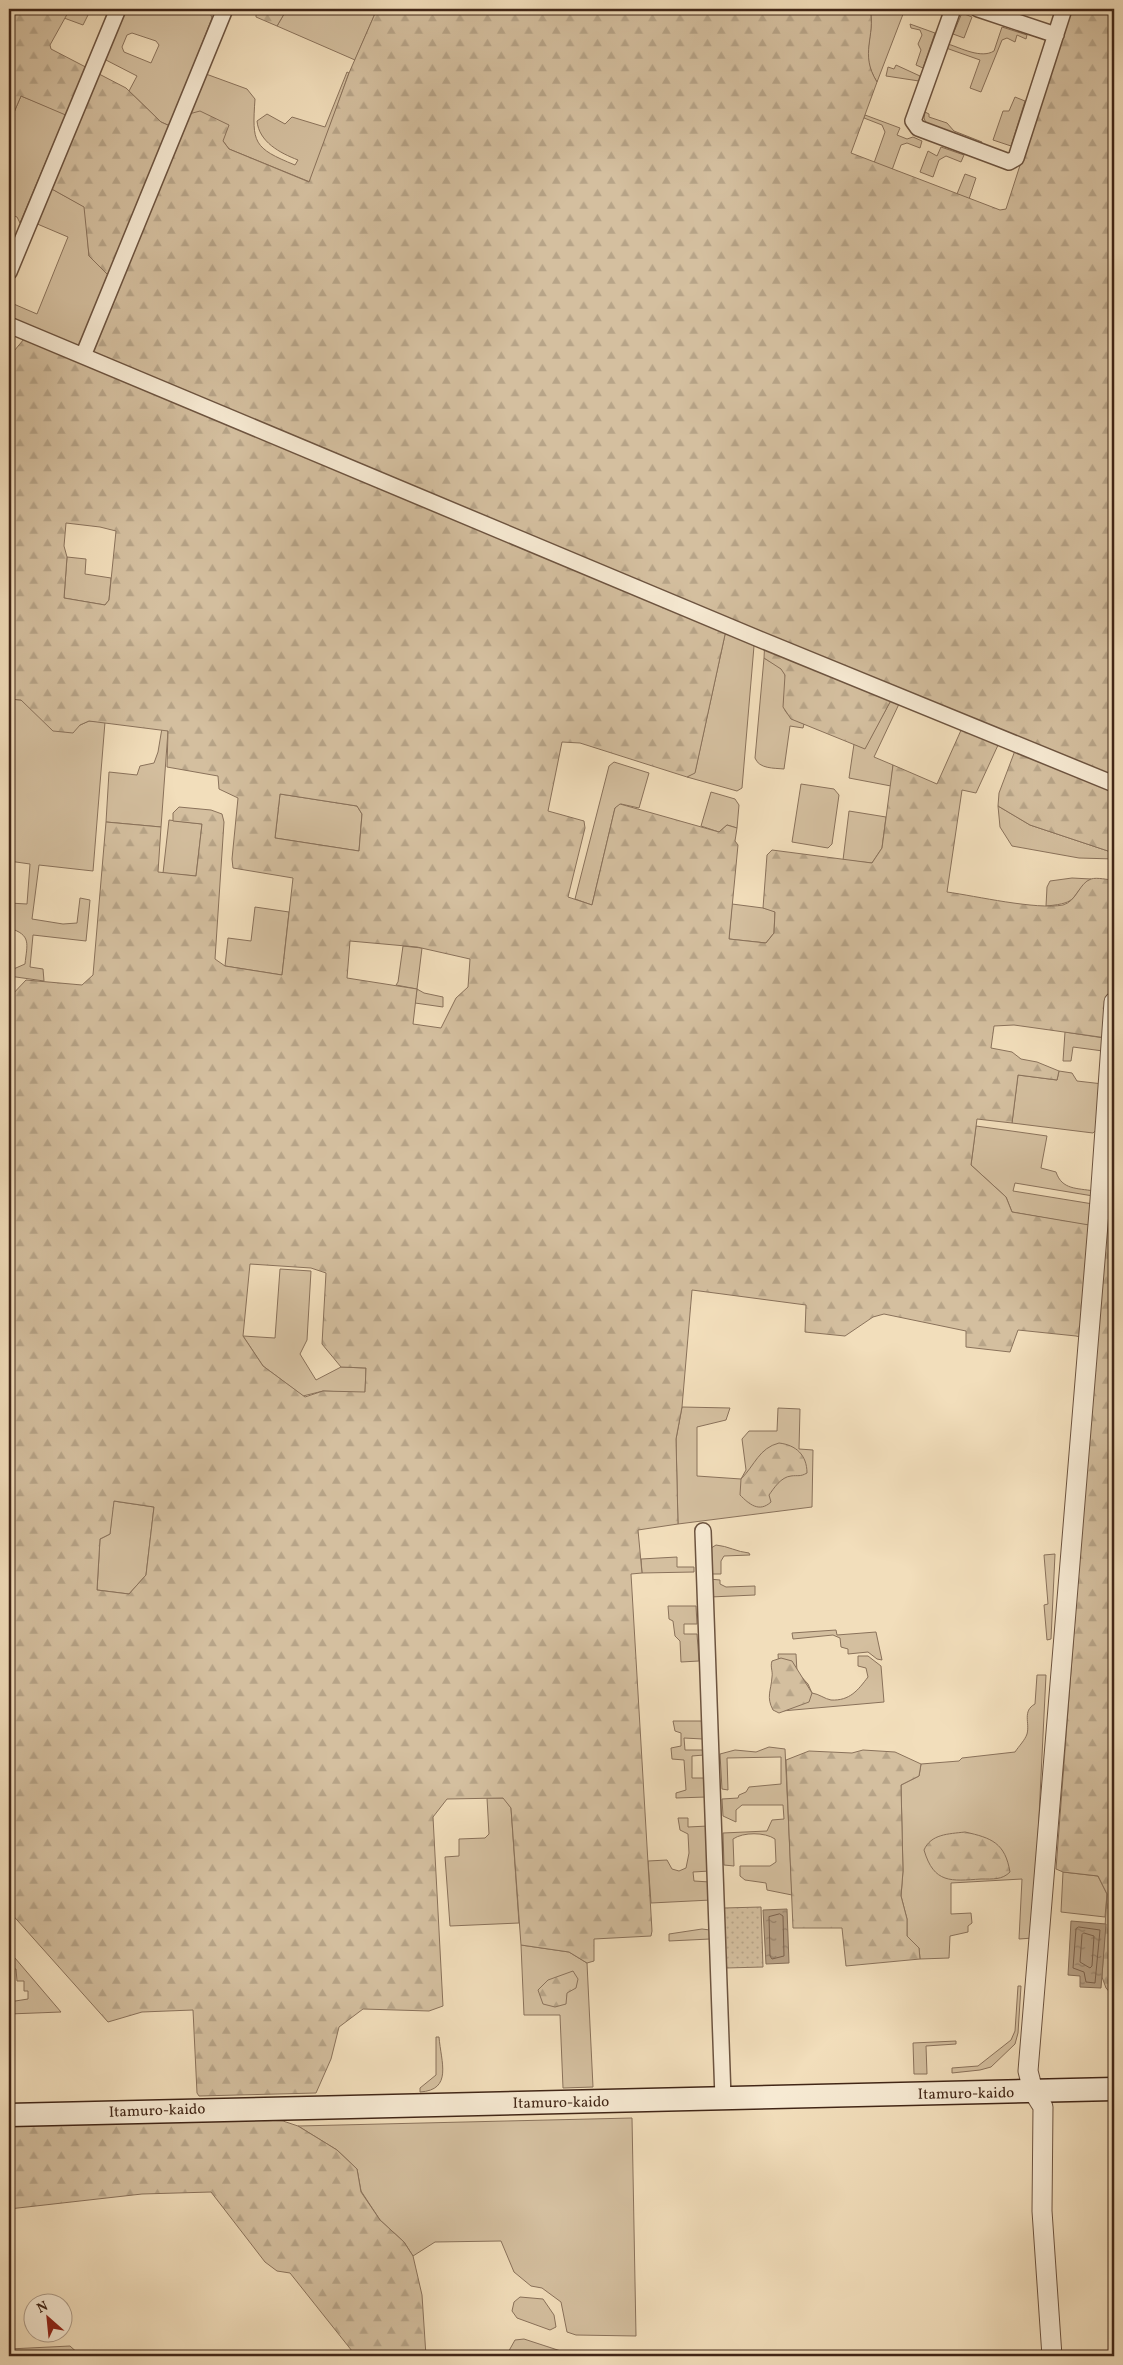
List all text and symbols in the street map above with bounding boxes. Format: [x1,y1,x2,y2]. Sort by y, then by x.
street label: Itamuro-kaido [918,2083,1014,2106]
street label: Itamuro-kaido [513,2092,609,2115]
street label: Itamuro-kaido [108,2099,206,2124]
north arrow [22,2292,72,2342]
text: N [34,2297,52,2319]

